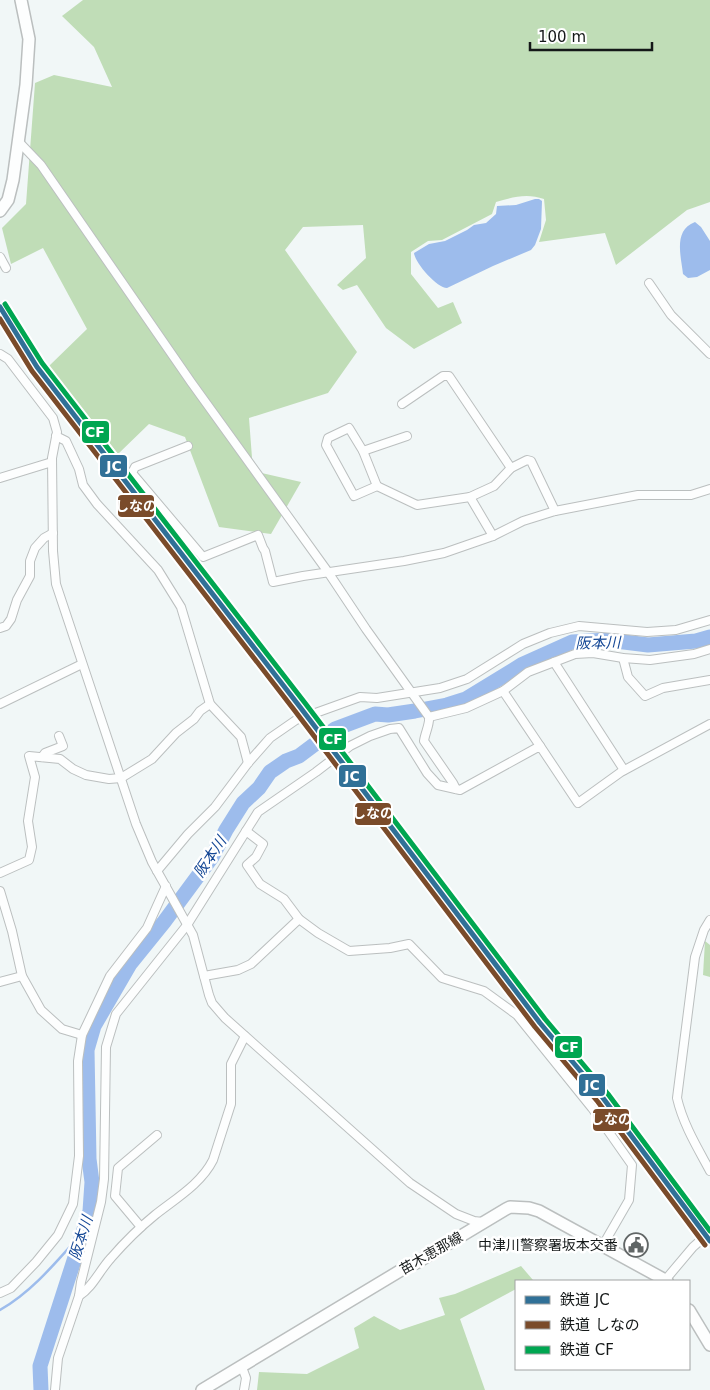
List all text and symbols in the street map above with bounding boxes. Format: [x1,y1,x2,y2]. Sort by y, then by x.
scale bar [530,20,652,52]
text: 100 m [538,28,586,46]
line badge: CF [81,420,110,444]
text: CF [85,424,105,440]
line badge: JC [99,454,128,478]
text: JC [105,458,122,474]
line badge: しなの [117,494,155,518]
text: しなの [115,498,157,514]
water label: 阪本川 [575,634,623,652]
line badge: CF [318,727,347,751]
text: CF [323,731,343,747]
line badge: JC [338,764,367,788]
text: JC [343,768,360,784]
line badge: しなの [354,802,392,826]
text: しなの [352,805,394,821]
water label: 阪本川 [190,832,231,881]
line badge: CF [554,1035,583,1059]
text: CF [559,1039,579,1055]
line badge: JC [578,1073,606,1097]
text: JC [583,1077,600,1093]
line badge: しなの [592,1108,630,1132]
text: しなの [590,1111,632,1127]
water label: 阪本川 [65,1212,97,1262]
street label: 苗木恵那線 [397,1229,465,1277]
public building icon: 中津川警察署坂本交番 [623,1232,649,1258]
place label: 中津川警察署坂本交番 [478,1237,618,1253]
legend [515,1280,690,1370]
text: 鉄道 JC [560,1291,610,1309]
text: 鉄道 しなの [560,1316,640,1334]
text: 鉄道 CF [560,1341,614,1359]

